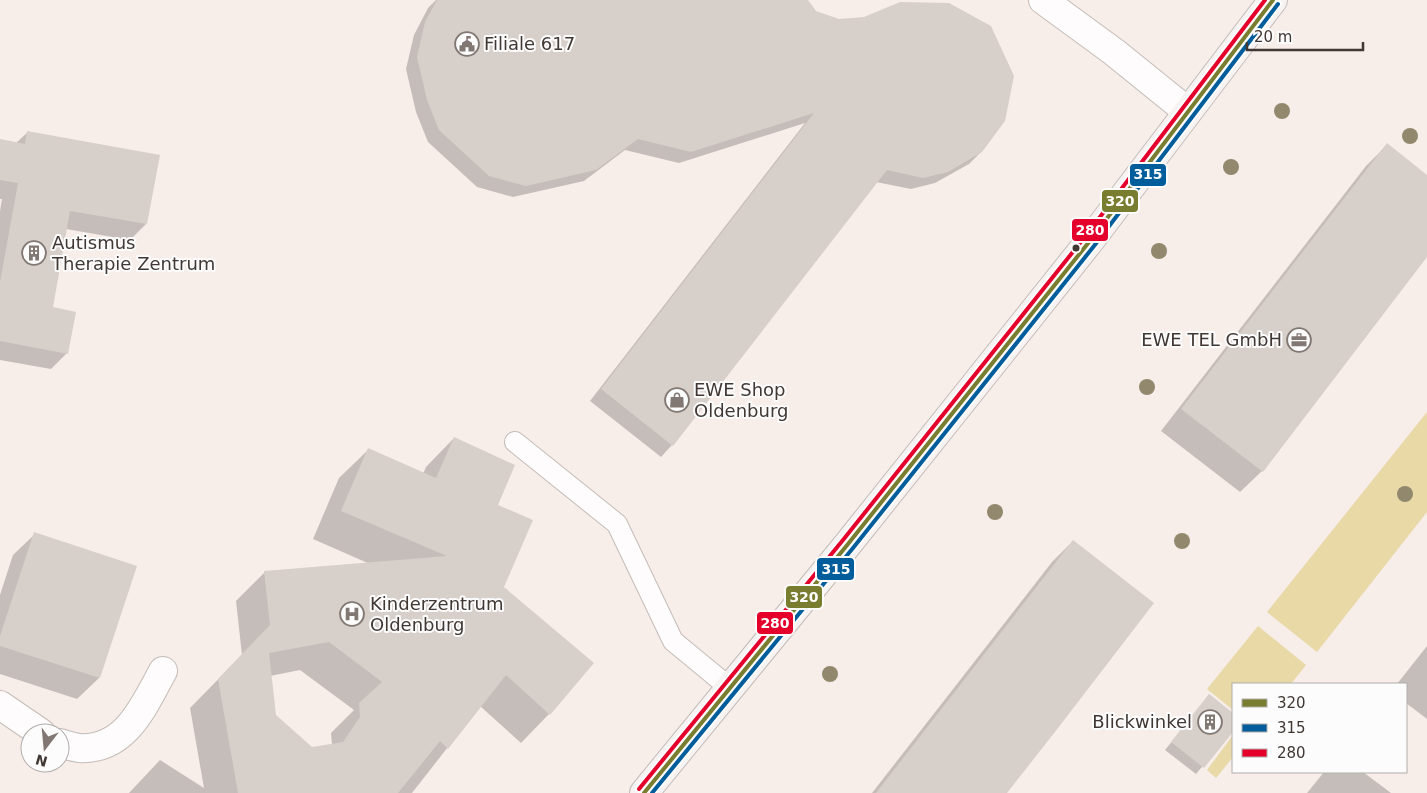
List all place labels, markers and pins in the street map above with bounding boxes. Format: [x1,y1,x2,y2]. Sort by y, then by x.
public building icon: Filiale 617 [454,31,480,57]
place label: Filiale 617 [484,33,575,54]
place label: Autismus Therapie Zentrum [51,232,215,274]
building icon: Autismus Therapie Zentrum [21,240,47,266]
unlabelled marker [1071,243,1081,253]
office icon: EWE TEL GmbH [1286,327,1312,353]
place label: EWE TEL GmbH [1141,329,1282,350]
place label: EWE Shop Oldenburg [694,379,788,421]
shop icon: EWE Shop Oldenburg [664,387,690,413]
place label: Kinderzentrum Oldenburg [370,593,503,635]
hospital icon: Kinderzentrum Oldenburg [339,601,365,627]
building icon: Blickwinkel [1197,709,1223,735]
place label: Blickwinkel [1092,711,1192,732]

